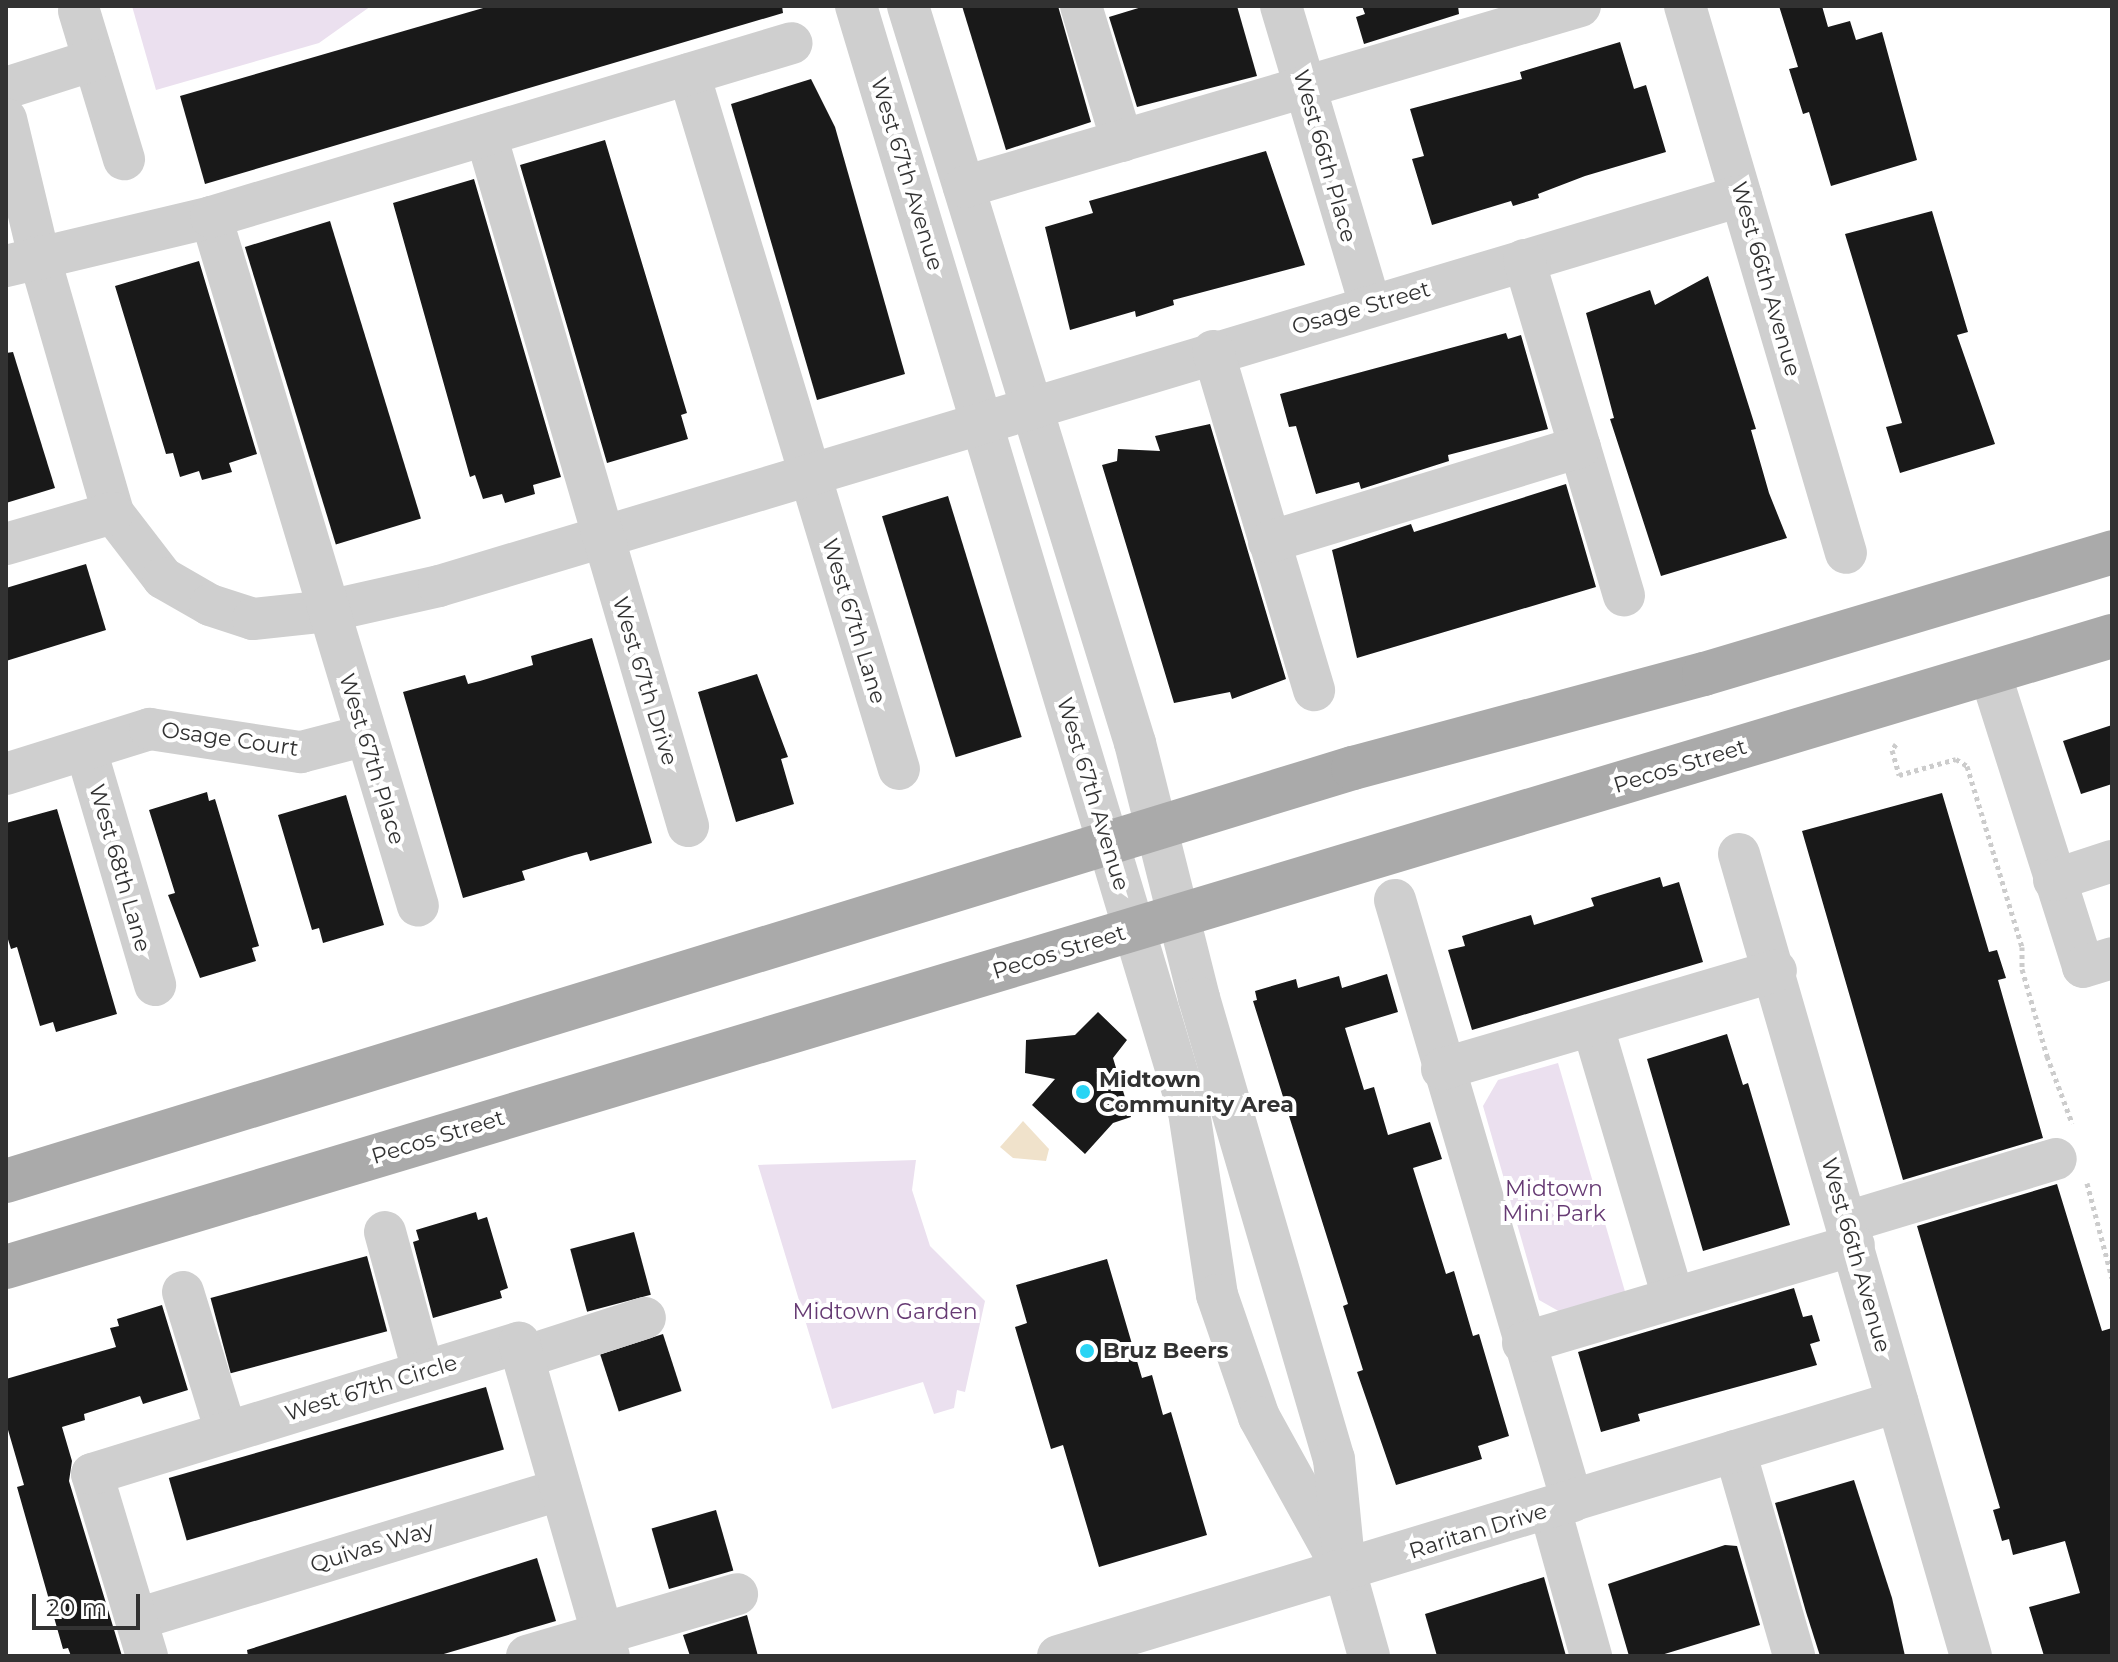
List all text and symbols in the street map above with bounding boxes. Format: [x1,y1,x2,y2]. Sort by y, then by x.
street label: West 66th Place [1288,67,1362,245]
street label: West 67th Avenue [865,74,949,274]
street label: West 66th Avenue [1726,179,1806,379]
street label: Osage Street [1289,276,1433,340]
street label: West 67th Lane [816,535,892,707]
street label: West 67th Drive [607,593,683,769]
street label: West 67th Place [333,670,411,848]
street label: West 67th Avenue [1051,694,1135,894]
street label: Osage Court [160,716,300,762]
street label: Pecos Street [1610,733,1750,799]
street label: West 68th Lane [83,781,157,955]
street label: Pecos Street [989,919,1129,985]
place label: Midtown Community Area [1099,1066,1294,1118]
marker: Midtown Community Area [1074,1083,1092,1101]
street label: Pecos Street [368,1104,508,1170]
street label: West 66th Avenue [1816,1155,1896,1355]
park label: Midtown Mini Park [1502,1175,1606,1226]
park label: Midtown Garden [792,1299,978,1325]
place label: Bruz Beers [1103,1338,1228,1364]
marker: Bruz Beers [1078,1342,1096,1360]
street label: West 67th Circle [282,1349,460,1427]
street label: Raritan Drive [1406,1497,1550,1565]
street label: Quivas Way [307,1516,437,1578]
scale bar [36,1578,144,1628]
text: 20 m [46,1593,107,1622]

